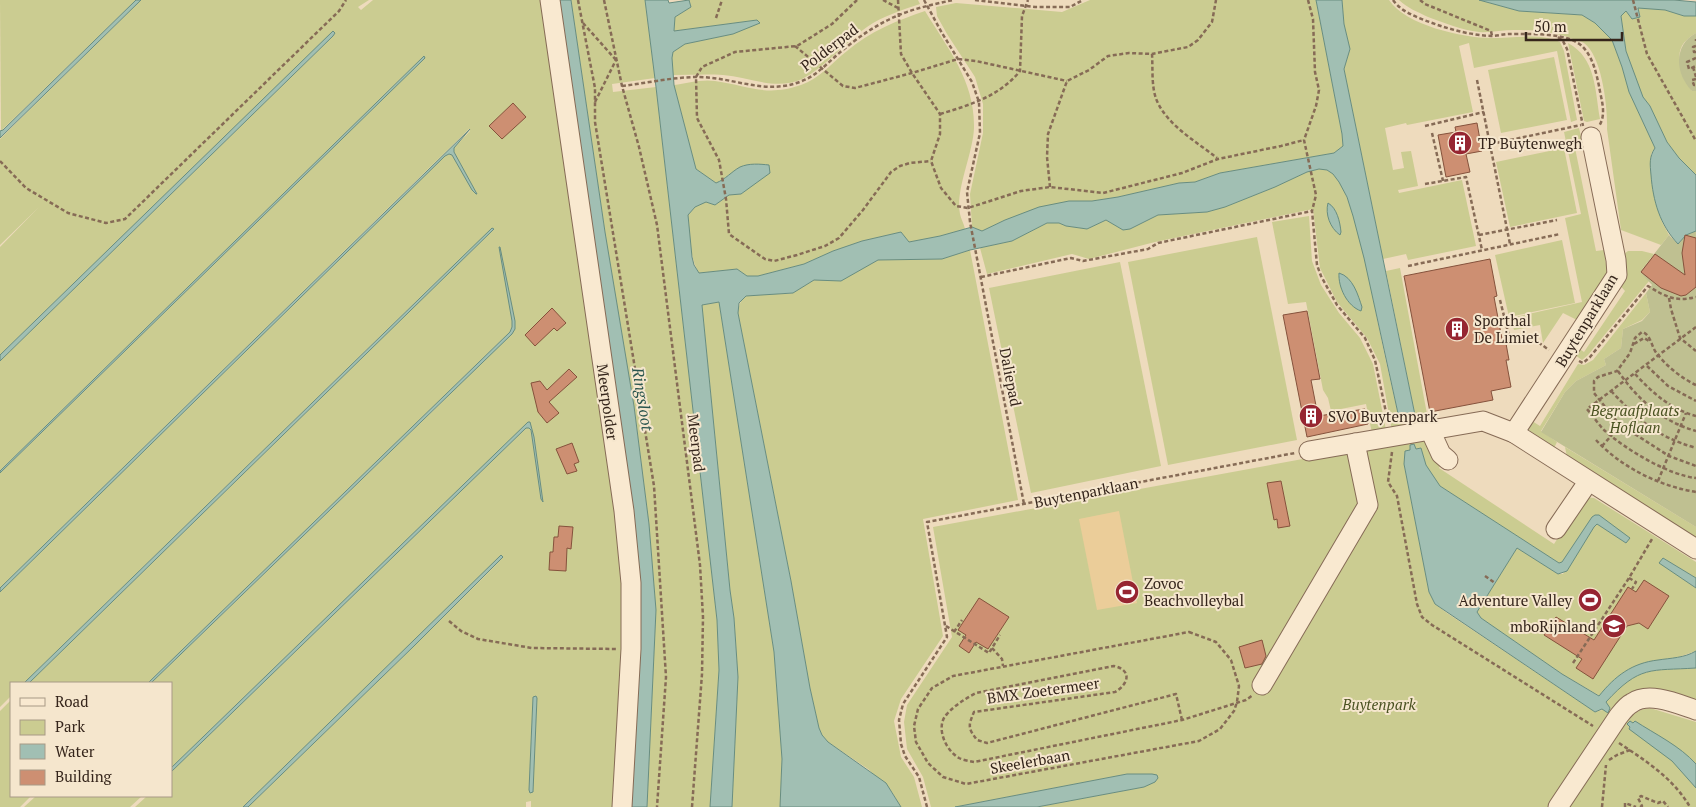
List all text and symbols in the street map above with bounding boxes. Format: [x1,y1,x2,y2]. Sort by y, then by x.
scale bar [1526,10,1622,42]
text: 50 m [1534,16,1567,36]
street label: Polderpad [796,19,862,75]
building icon: TP Buytenwegh [1447,130,1473,156]
place label: TP Buytenwegh [1478,133,1582,153]
street label: Buytenparklaan [1550,270,1622,370]
place label: Sporthal De Limiet [1474,310,1540,347]
building icon: Sporthal De Limiet [1444,316,1470,342]
street label: Daliepad [996,346,1026,408]
street label: Meerpolder [593,363,623,442]
water label: Ringsloot [627,365,659,433]
park label: Begraafplaats Hoflaan [1589,400,1680,437]
building icon: SVO Buytenpark [1298,403,1324,429]
place label: SVO Buytenpark [1328,406,1438,426]
street label: Meerpad [684,413,710,473]
street label: Buytenparklaan [1032,472,1140,512]
place label: Zovoc Beachvolleybal [1144,573,1244,610]
sports icon: Zovoc Beachvolleybal [1114,579,1140,605]
sports icon: Adventure Valley [1577,587,1603,613]
place label: Adventure Valley [1458,590,1572,610]
school or university icon: mboRijnland [1601,613,1627,639]
place label: mboRijnland [1510,616,1596,636]
street label: BMX Zoetermeer [986,672,1101,708]
legend [10,682,172,797]
text: Road [55,691,88,711]
park label: Buytenpark [1341,694,1416,714]
text: Park [55,716,85,736]
text: Water [55,741,95,761]
street label: Skeelerbaan [989,744,1072,778]
text: Building [55,766,113,786]

